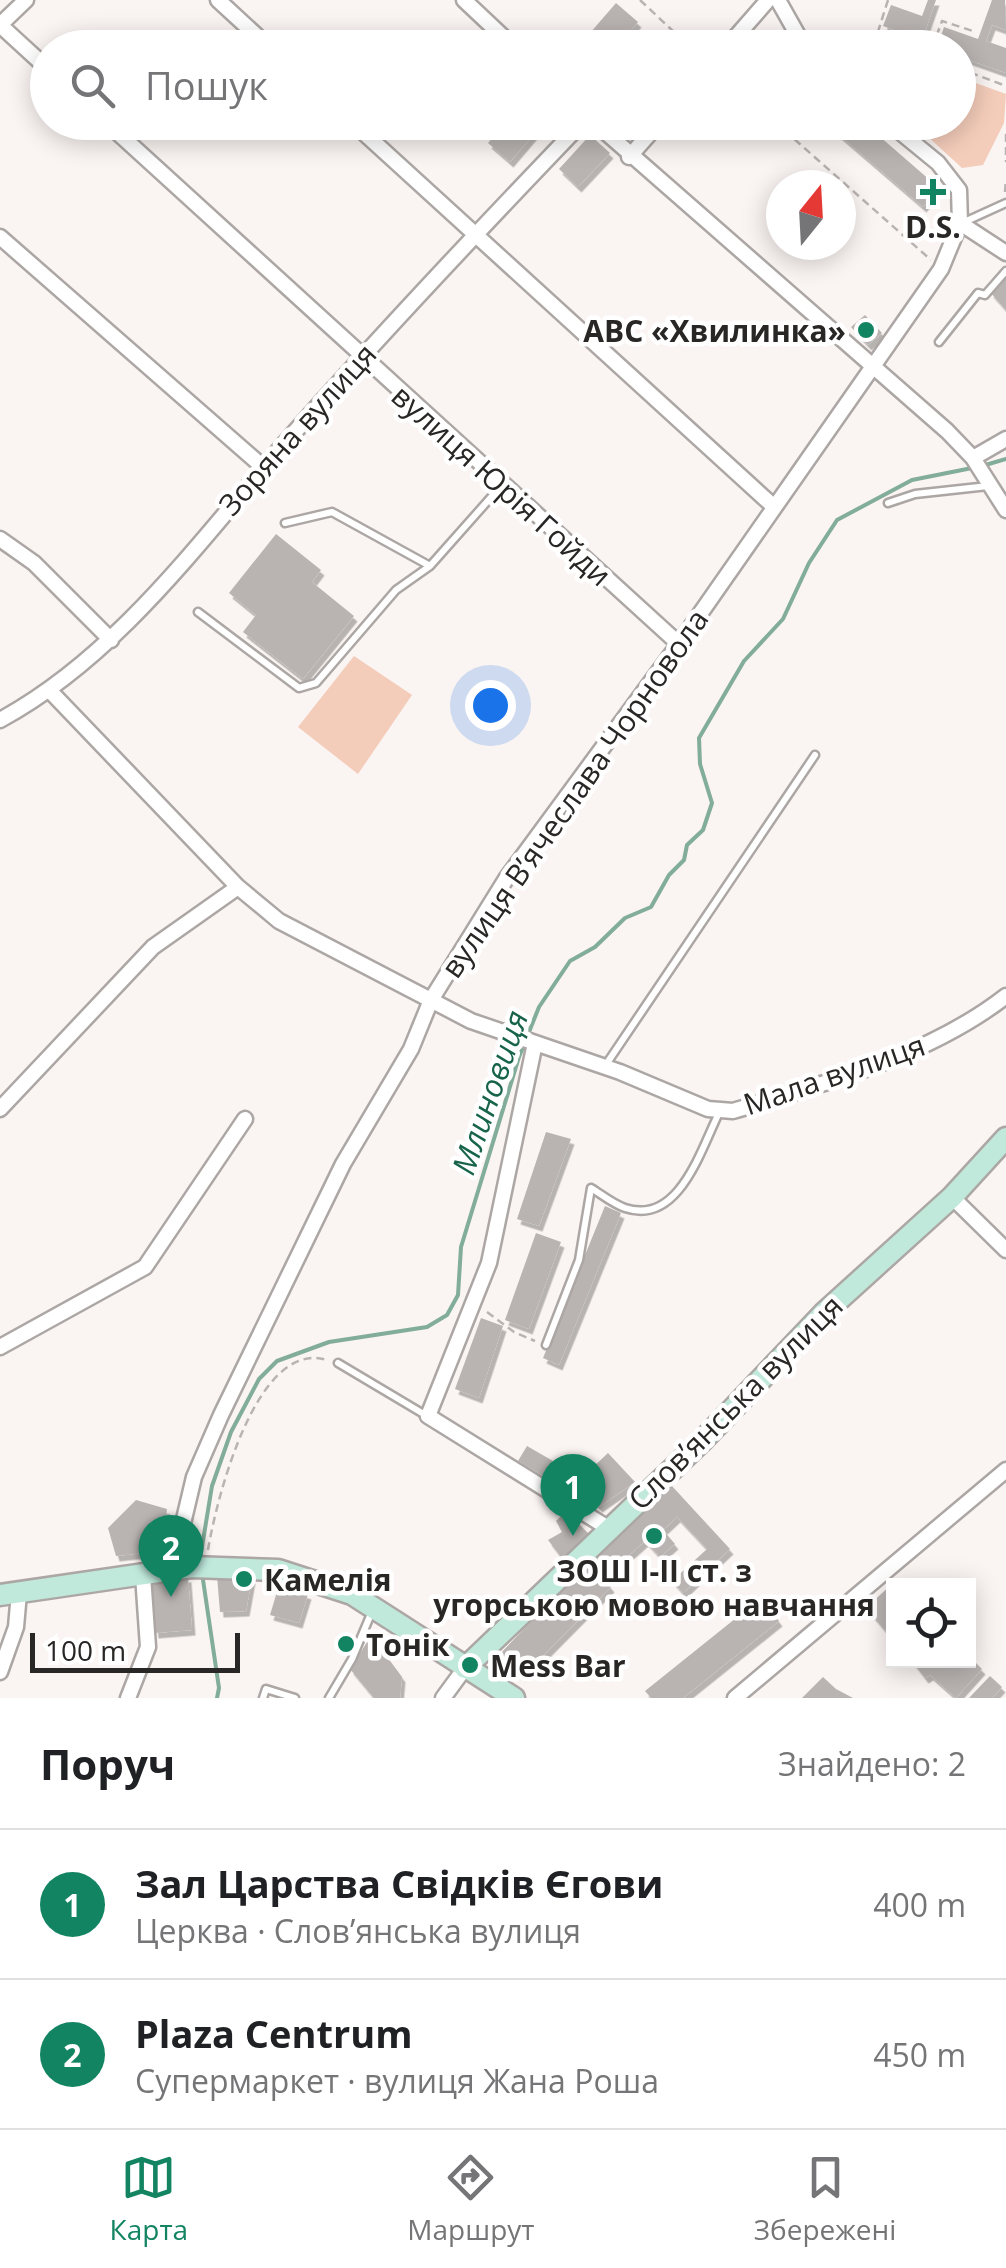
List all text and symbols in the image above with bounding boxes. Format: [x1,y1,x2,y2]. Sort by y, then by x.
search box [30,30,976,140]
icon: search [65,58,120,113]
text: Пошук [145,59,268,111]
north arrow [766,170,856,260]
marker: D.S. [922,181,944,203]
place label: D.S. [905,206,961,247]
place label: АВС «Хвилинка» [583,310,846,351]
marker: АВС «Хвилинка» [855,319,877,341]
street label: Зоряна вулиця [209,334,385,524]
street label: вулиця Юрія Гойди [383,375,621,595]
street label: вулиця Вʼячеслава Чорновола [431,601,717,985]
your location [465,680,516,731]
water label: Млиновиця [441,1004,537,1180]
street label: Мала вулиця [738,1024,930,1124]
street label: Словʼянська вулиця [619,1286,851,1518]
pin: 1 [540,1454,606,1536]
pin: 2 [138,1514,204,1597]
marker: ЗОШ І-ІІ ст. з угорською мовою навчання [643,1525,665,1547]
place label: ЗОШ І-ІІ ст. з угорською мовою навчання [433,1550,875,1625]
place label: Камелія [264,1559,392,1600]
marker: Камелія [233,1568,255,1590]
map controls [886,1578,976,1668]
button: locate [886,1578,976,1668]
place label: Тонік [366,1624,450,1665]
scale bar [30,1628,240,1672]
text: 100 m [45,1631,126,1669]
marker: Тонік [335,1633,357,1655]
place label: Mess Bar [490,1645,626,1686]
marker: Mess Bar [459,1654,481,1676]
text: Поруч [40,1735,175,1792]
text: Знайдено: 2 [778,1742,966,1785]
text: Зал Царства Свідків Єгови [135,1857,663,1909]
text: 1 [63,1883,82,1926]
text: 400 m [873,1883,966,1926]
text: Церква · Словʼянська вулиця [135,1909,581,1952]
text: Plaza Centrum [135,2007,412,2059]
text: 2 [63,2033,82,2076]
text: 450 m [873,2033,966,2076]
text: Супермаркет · вулиця Жана Роша [135,2059,659,2102]
tab: Карта [110,2150,188,2248]
tab: Маршрут [407,2150,534,2248]
tab: Збережені [754,2150,896,2248]

